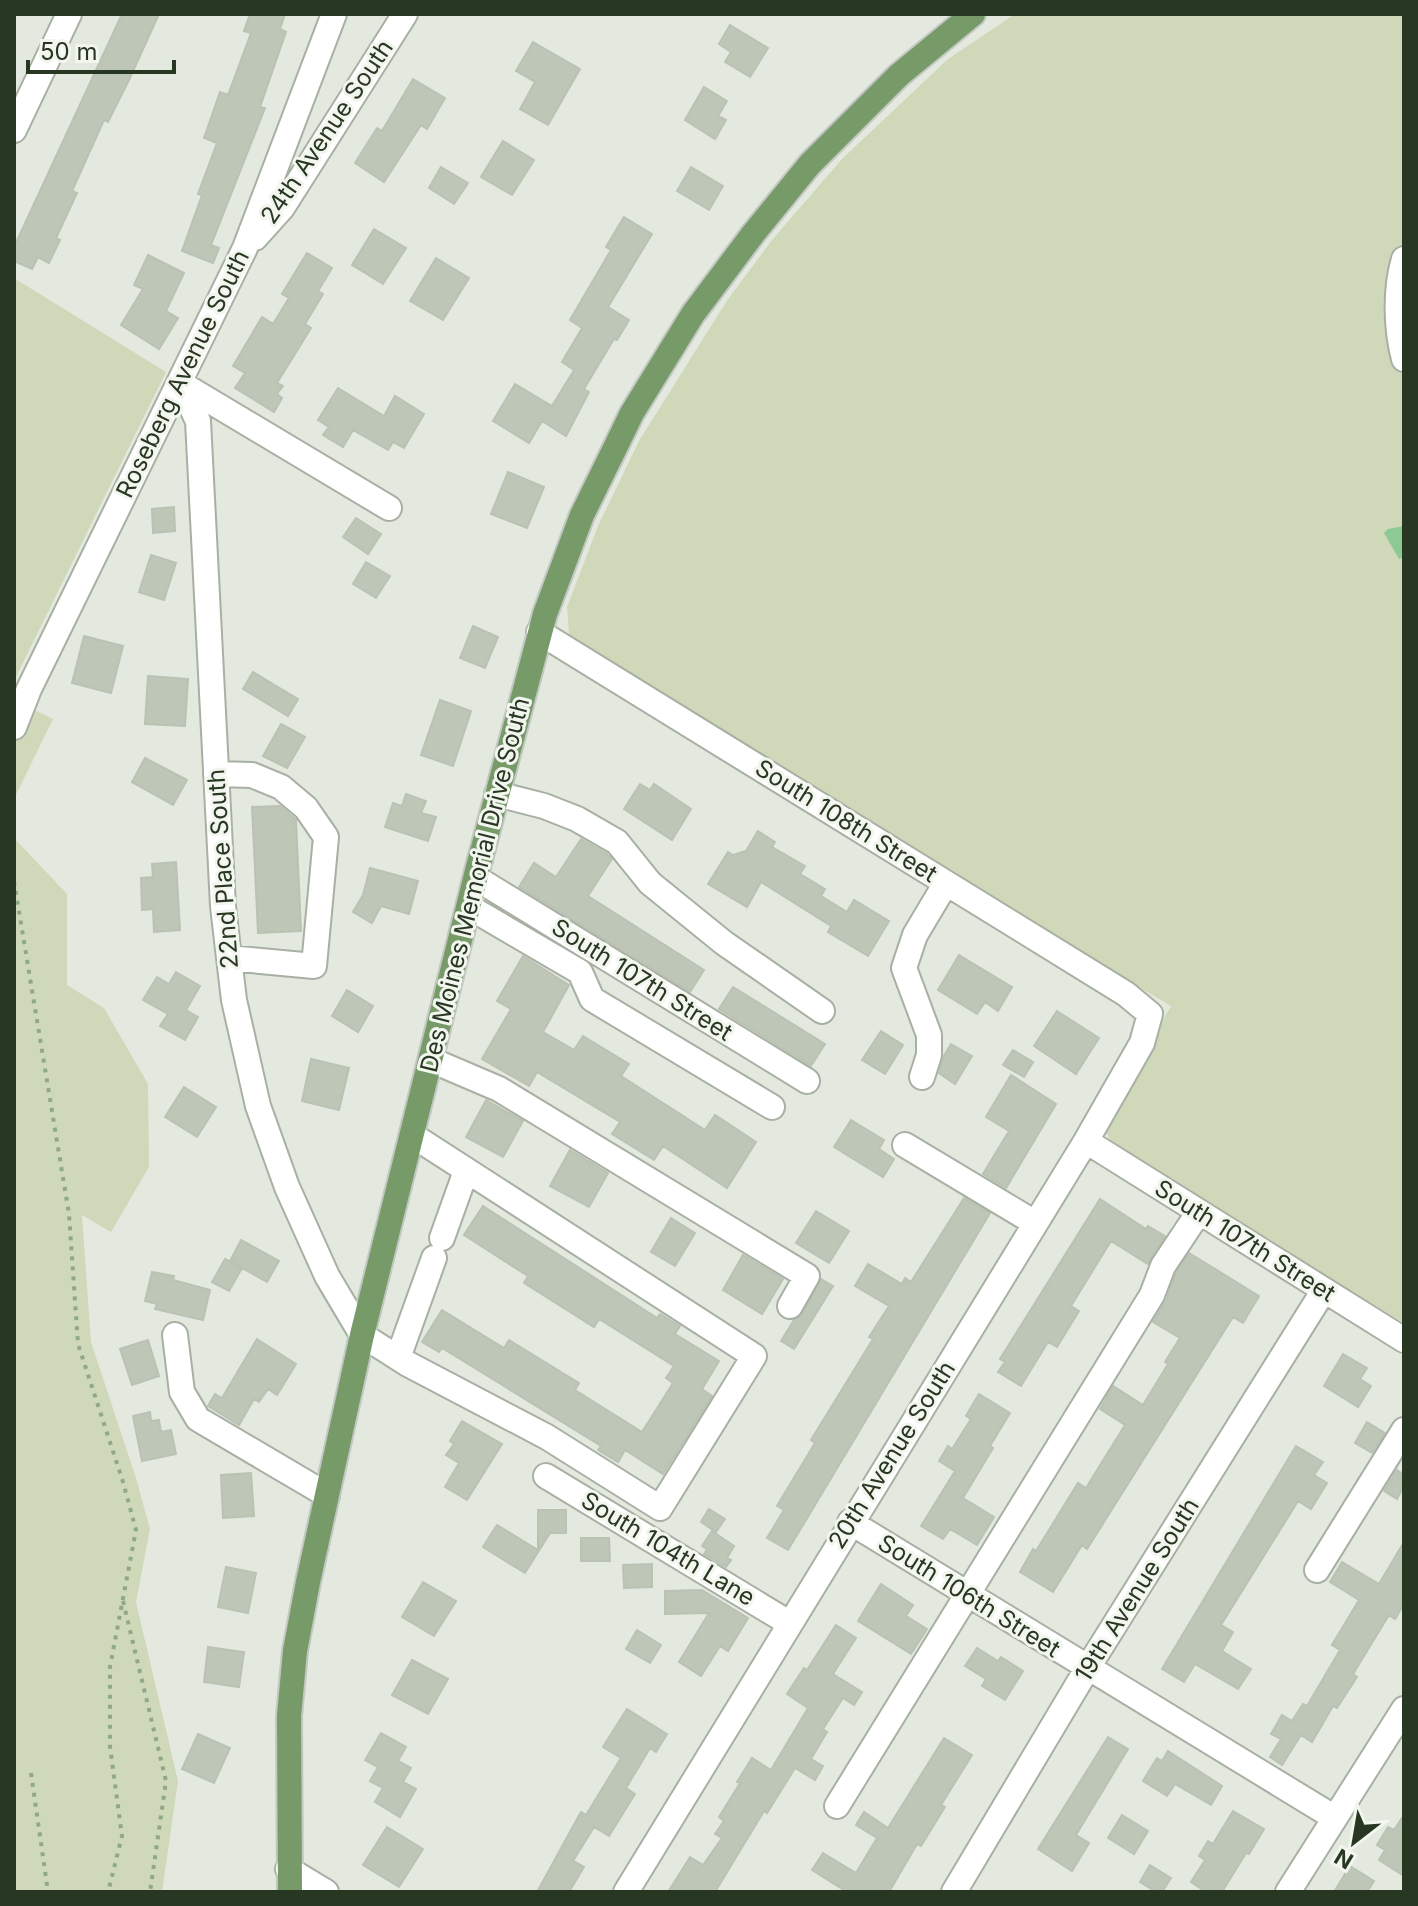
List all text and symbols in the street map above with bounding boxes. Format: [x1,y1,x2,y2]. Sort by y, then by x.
scale bar [28,24,174,74]
street label: 24th Avenue South [254,34,399,229]
text: 50 m [40,37,98,66]
street label: Roseberg Avenue South [110,245,255,502]
street label: Des Moines Memorial Drive South [414,695,535,1075]
street label: South 108th Street [750,753,943,888]
street label: 22nd Place South [201,768,244,970]
street label: South 107th Street [547,912,738,1047]
street label: South 107th Street [1150,1173,1341,1308]
street label: 20th Avenue South [822,1355,961,1554]
street label: South 104th Lane [576,1485,760,1612]
street label: 19th Avenue South [1068,1493,1205,1687]
street label: South 106th Street [873,1528,1066,1663]
north arrow [1314,1802,1394,1882]
text: N [1330,1844,1358,1875]

